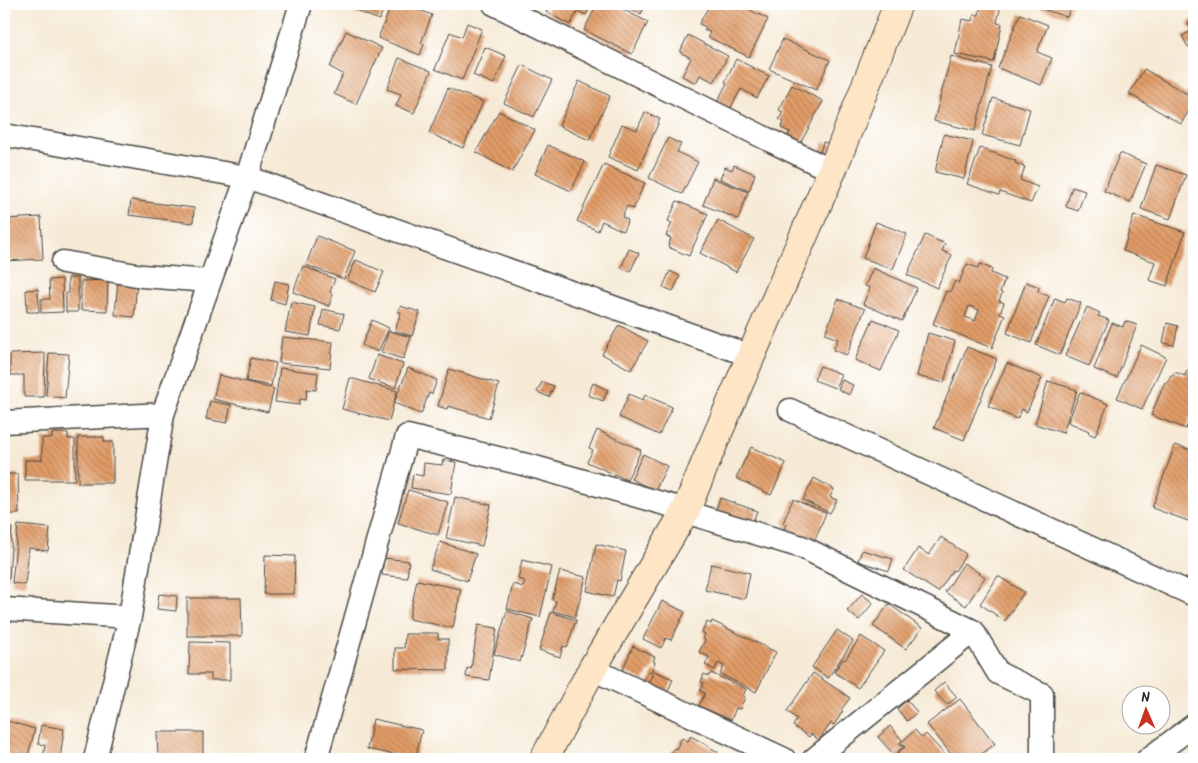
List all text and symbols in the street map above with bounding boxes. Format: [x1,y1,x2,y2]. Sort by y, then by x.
north arrow [1120,686,1170,736]
text: N [1141,687,1151,709]

